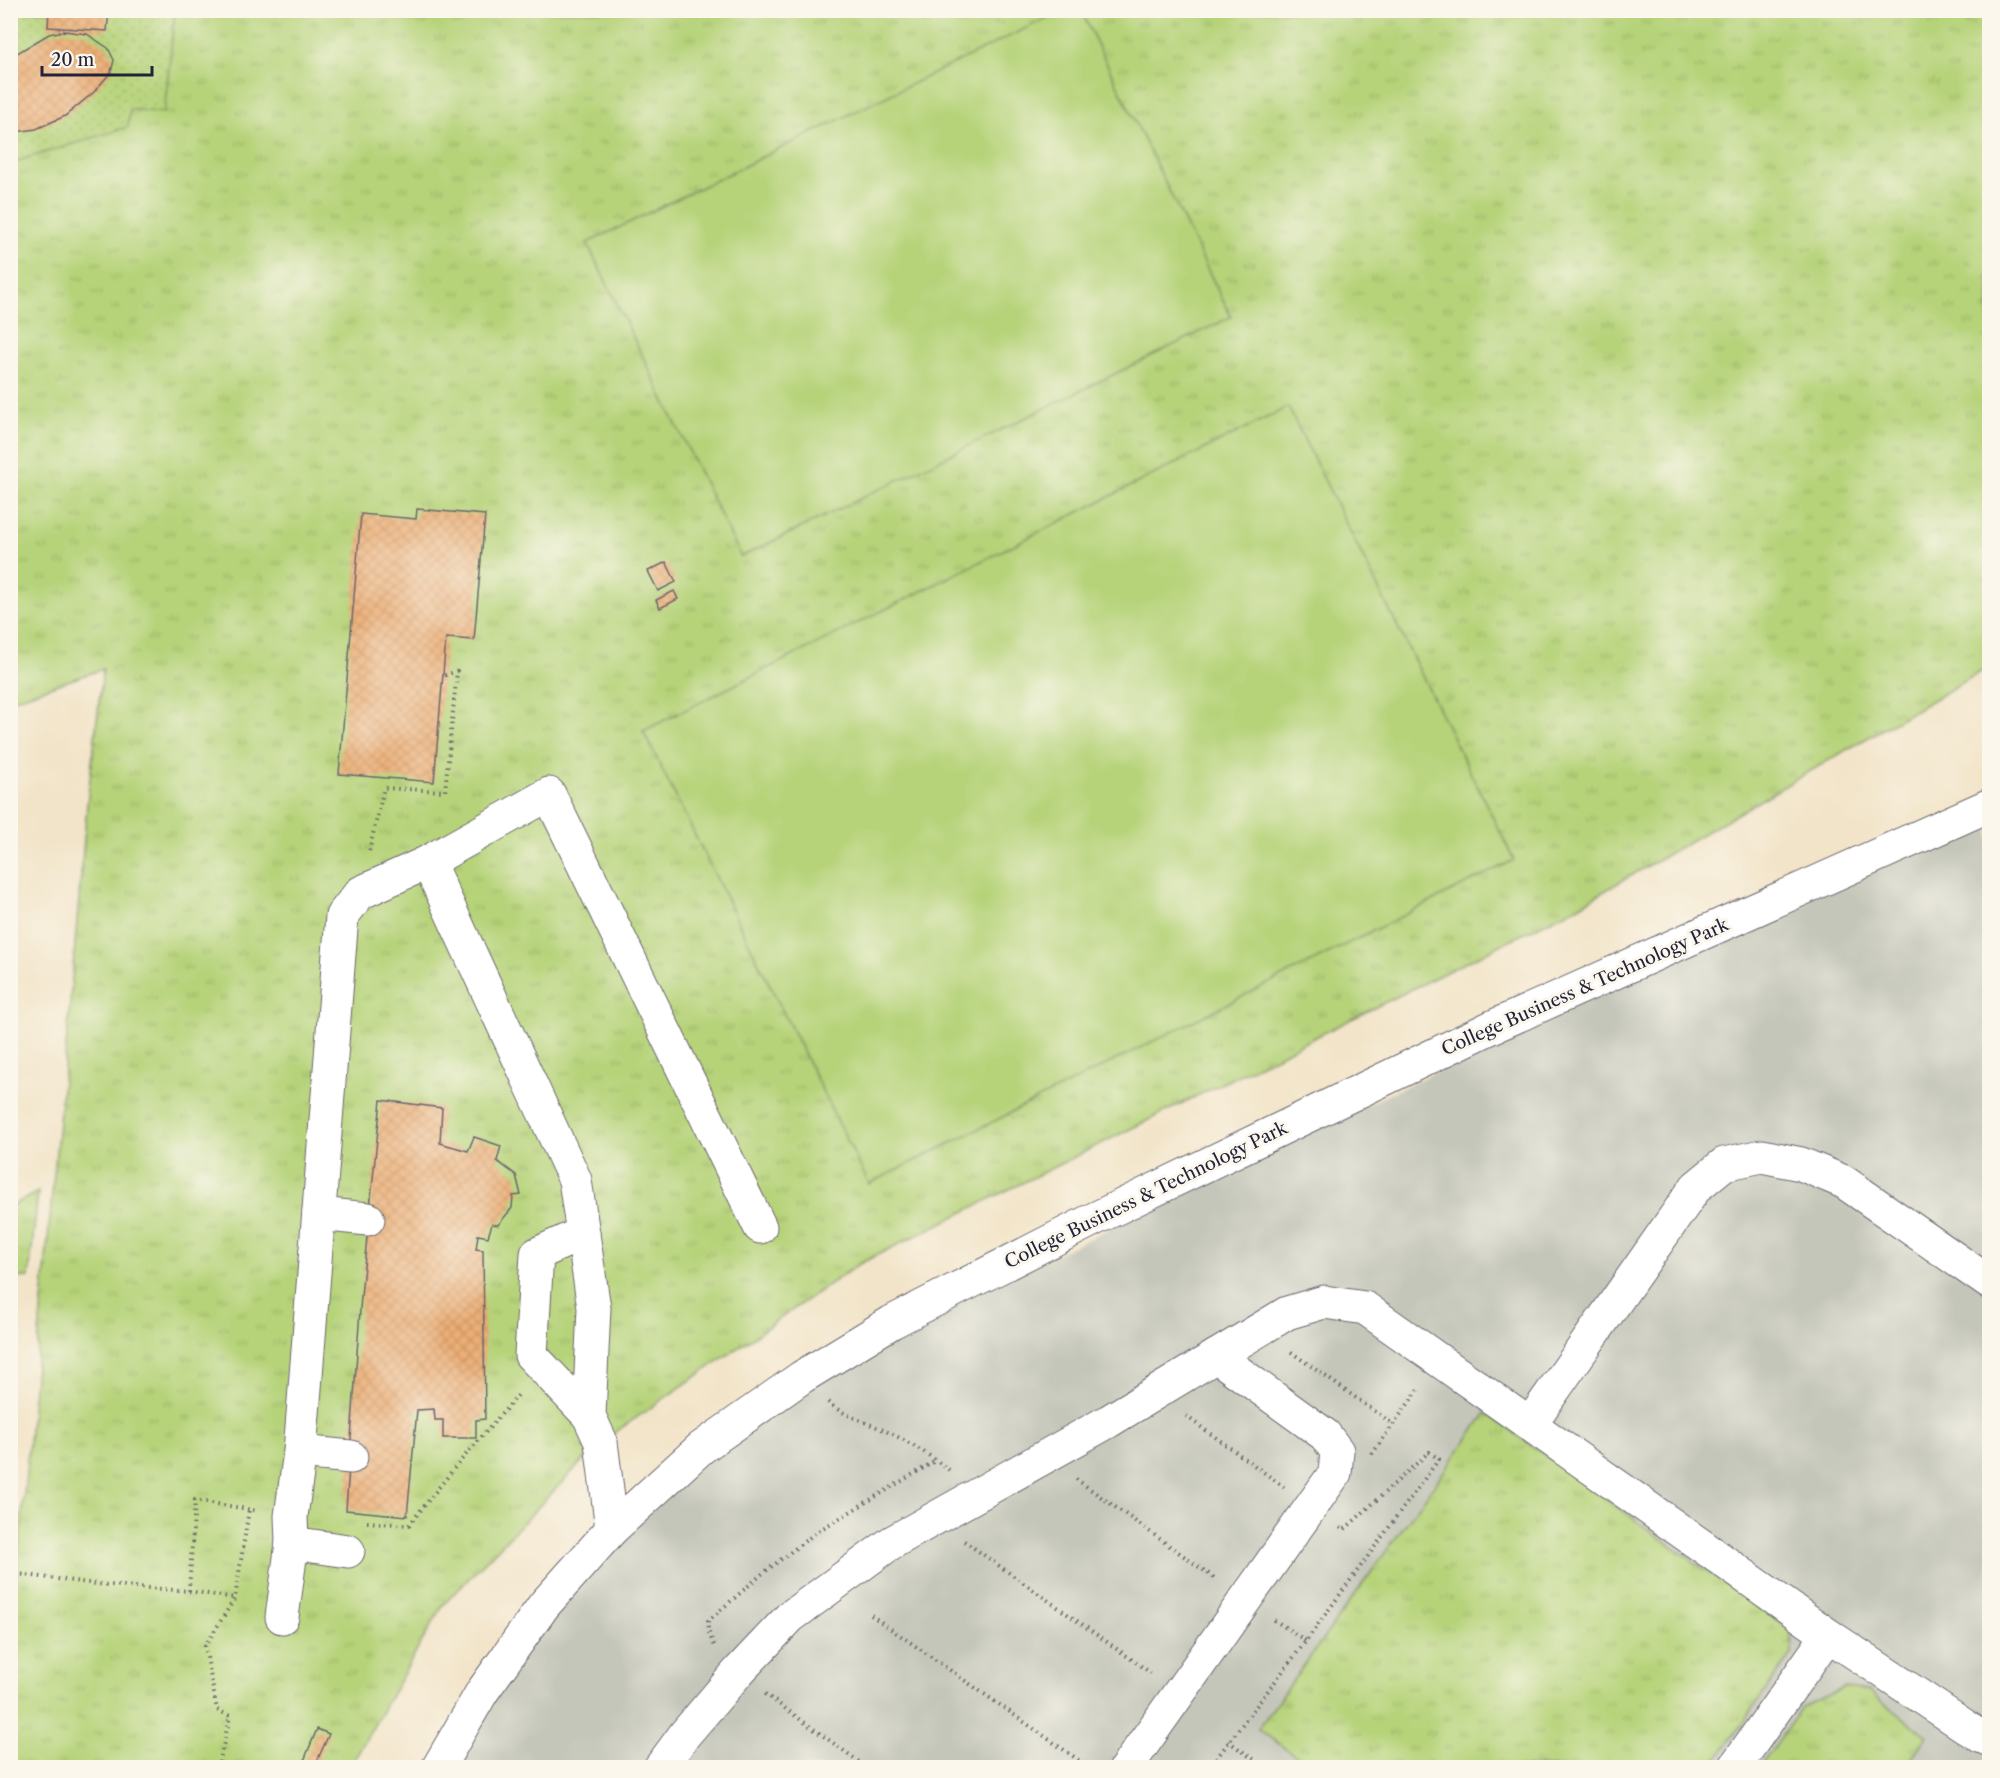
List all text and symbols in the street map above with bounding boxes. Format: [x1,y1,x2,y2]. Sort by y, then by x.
scale bar [42,39,152,77]
text: 20 m [51,49,95,71]
street label: College Business & Technology Park [1438,913,1733,1060]
street label: College Business & Technology Park [1001,1116,1292,1273]

